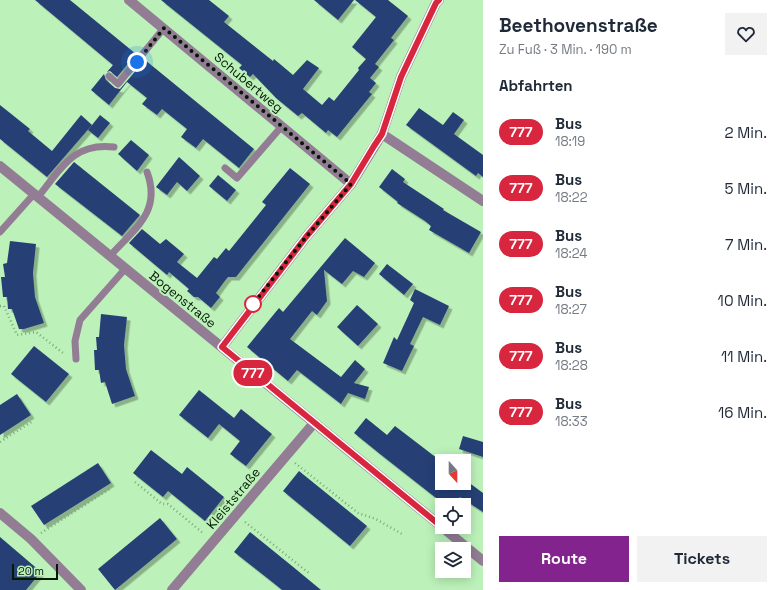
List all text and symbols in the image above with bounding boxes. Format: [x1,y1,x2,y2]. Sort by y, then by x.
text: Beethovenstraße [499,13,658,38]
button: heart [725,13,767,55]
text: Zu Fuß · 3 Min. · 190 m [499,41,632,58]
street label: Schubertweg [211,49,287,116]
your location [127,52,147,72]
text: Abfahrten [499,76,573,95]
text: Bus [555,114,582,133]
text: 777 [509,123,533,141]
text: 2 Min. [724,123,767,142]
text: 18:19 [555,133,585,150]
text: Bus [555,170,582,189]
text: 777 [509,179,533,197]
text: 5 Min. [725,179,767,198]
text: 18:22 [555,189,588,206]
text: Bus [555,226,582,245]
text: 777 [509,235,533,253]
text: 7 Min. [725,235,767,254]
text: 18:24 [555,245,587,262]
street label: Bogenstraße [146,267,220,332]
text: Bus [555,282,582,301]
text: 777 [509,291,533,309]
text: 10 Min. [718,291,767,310]
unlabelled marker [244,295,262,313]
text: 18:27 [555,301,587,318]
text: Bus [555,338,582,357]
text: 777 [509,347,533,365]
text: 11 Min. [721,347,767,366]
text: 18:28 [555,357,588,374]
line badge: 777 [230,360,276,386]
text: 777 [241,364,265,382]
text: Bus [555,394,582,413]
text: 777 [509,403,533,421]
text: 16 Min. [718,403,767,422]
text: 18:33 [555,413,588,430]
north arrow [435,454,471,490]
map controls [435,454,471,578]
street label: Kleiststraße [203,464,264,533]
button: locate [435,498,471,534]
button: Route [499,536,629,582]
button: Tickets [637,536,767,582]
button: layers [435,542,471,578]
scale bar [12,562,58,581]
text: 20 m [18,564,44,578]

